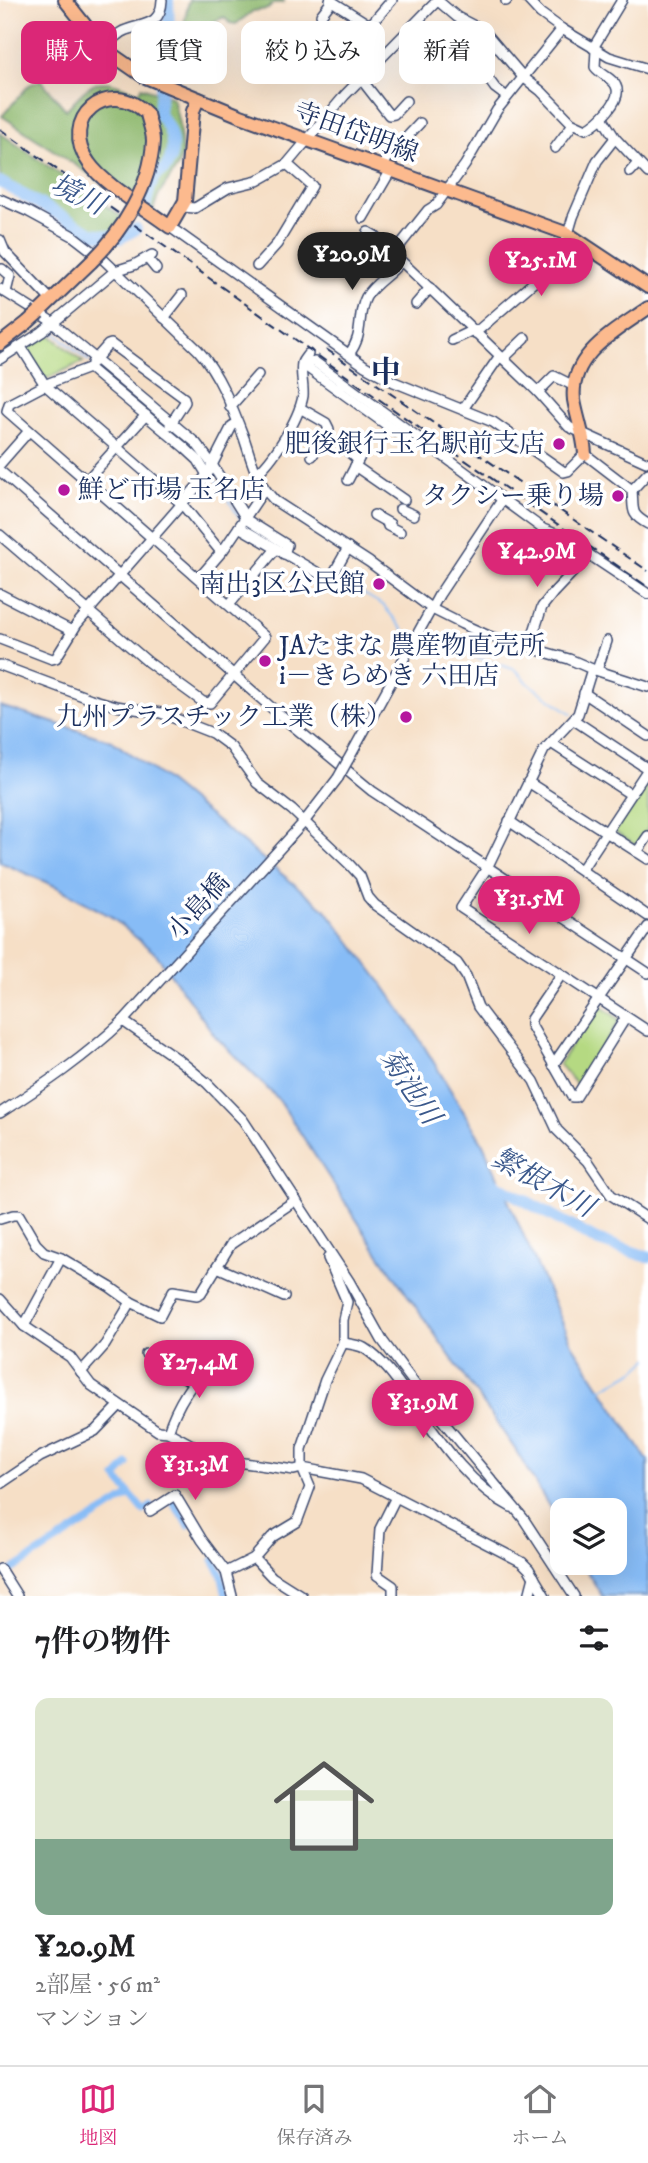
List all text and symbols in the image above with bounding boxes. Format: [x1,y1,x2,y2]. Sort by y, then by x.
chip: 購入 [21,21,117,84]
chip: 賃貸 [131,21,227,84]
chip: 絞り込み [241,21,385,84]
chip: 新着 [399,21,495,84]
street label: 寺田岱明線 [289,95,423,171]
water label: 境川 [45,167,114,224]
pin: ¥20.9M [295,232,409,292]
pin: ¥25.1M [484,238,598,298]
text: ¥20.9M [313,240,391,269]
text: ¥25.1M [505,246,577,275]
district label: 中 [371,355,401,392]
place label: 肥後銀行玉名駅前支店 [285,428,545,461]
marker: 肥後銀行玉名駅前支店 [551,436,567,452]
place label: 鮮ど市場 玉名店 [78,474,266,507]
place label: タクシー乗り場 [422,480,604,513]
marker: 鮮ど市場 玉名店 [56,482,72,498]
marker: タクシー乗り場 [610,488,626,504]
pin: ¥42.9M [480,530,594,589]
text: ¥42.9M [498,537,576,566]
place label: 南出3区公民館 [199,568,365,601]
marker: 南出3区公民館 [371,576,387,592]
place label: JAたまな 農産物直売所 i－きらめき 六田店 [277,630,545,693]
marker: JAたまな 農産物直売所 i－きらめき 六田店 [257,653,273,669]
place label: 九州プラスチック工業（株） [56,701,392,734]
marker: 九州プラスチック工業（株） [398,709,414,725]
street label: 小島橋 [161,867,237,947]
pin: ¥31.5M [472,876,586,936]
text: ¥31.5M [494,884,564,913]
water label: 菊池川 [372,1042,450,1134]
water label: 繁根木川 [486,1141,603,1227]
pin: ¥27.4M [142,1340,256,1400]
text: ¥27.4M [160,1348,238,1377]
pin: ¥31.9M [366,1380,480,1440]
text: ¥31.9M [388,1388,458,1417]
pin: ¥31.3M [138,1442,252,1502]
text: ¥31.3M [161,1450,229,1479]
map controls [550,1498,627,1575]
button: layers [550,1498,627,1575]
icon: filters [575,1619,613,1657]
text: 7件の物件 [35,1624,171,1661]
icon: home [261,1743,387,1869]
text: ¥20.9M [35,1929,136,1966]
text: 2部屋 · 56 m² [35,1971,160,2000]
text: マンション [35,2005,149,2034]
tab: 地図 [79,2080,118,2150]
tab: 保存済み [276,2080,353,2150]
tab: ホーム [511,2080,569,2150]

